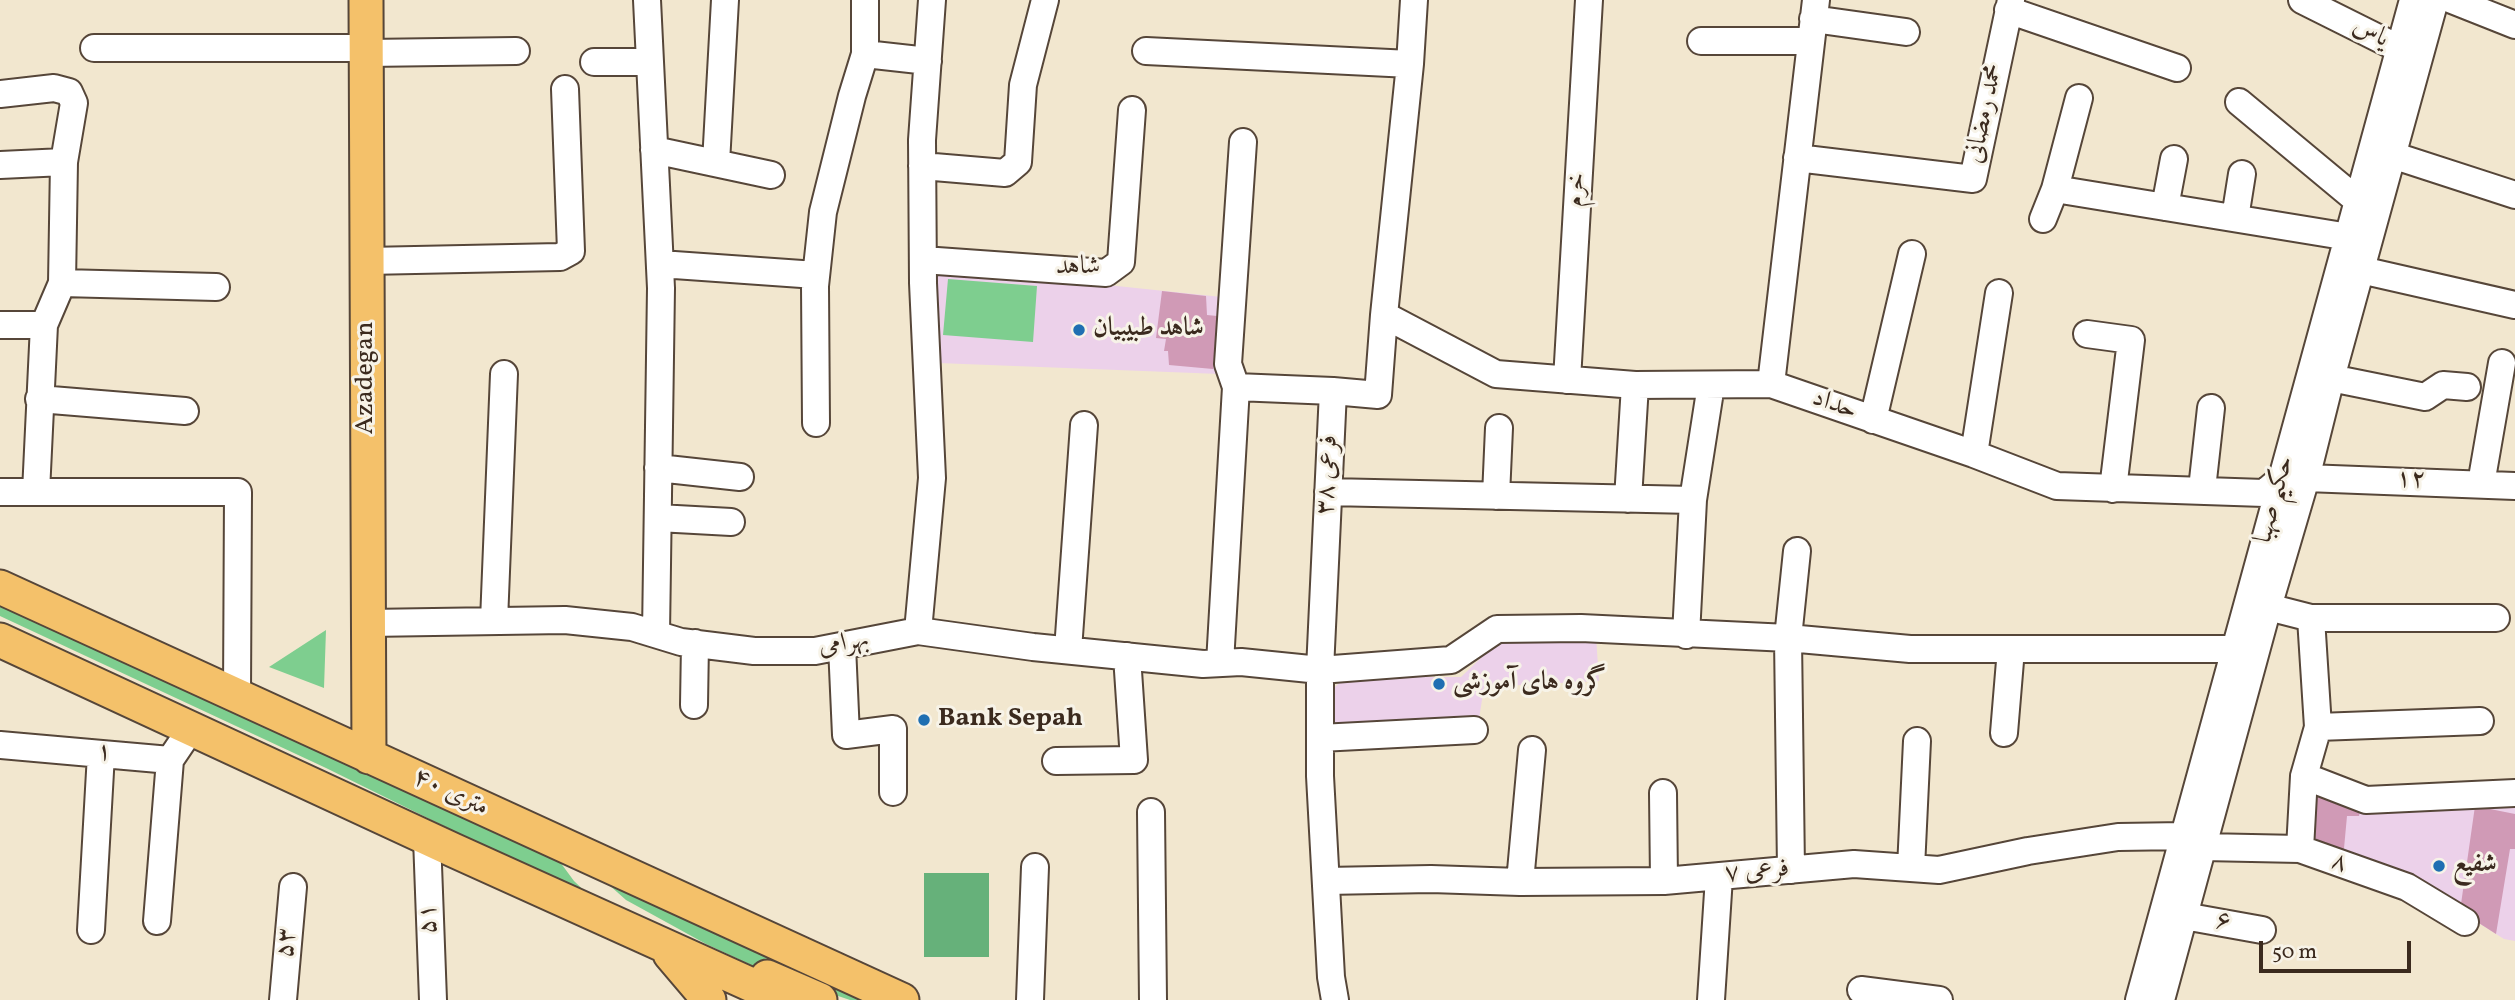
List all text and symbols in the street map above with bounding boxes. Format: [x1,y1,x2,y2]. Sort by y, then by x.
street label: یاس [2347,12,2393,56]
street label: محمد رمضانی [1960,61,2012,167]
street label: خرم [1562,172,1594,208]
street label: شاهد [1056,252,1100,284]
place label: شاهد طبیبیان [1093,314,1204,346]
street label: Azadegan [351,321,383,435]
marker: شاهد طبیبیان [1071,322,1087,338]
street label: حداد [1807,384,1861,428]
street label: فرعی ۳۸ [1311,434,1347,516]
street label: حکیم صهبا [2249,453,2303,547]
street label: ۱۲ [2395,465,2427,497]
street label: بهرامی [816,625,872,665]
place label: گروه های آموزشی [1453,668,1606,700]
marker: گروه های آموزشی [1431,676,1447,692]
place label: Bank Sepah [938,704,1083,736]
marker: Bank Sepah [916,712,932,728]
street label: ۱ [95,738,113,770]
street label: ۴۰ متری [407,763,493,825]
street label: ۸ [2327,847,2351,881]
place label: شفیع [2453,850,2497,882]
street label: فرعی ۷ [1723,855,1791,891]
marker: شفیع [2431,858,2447,874]
street label: ۵۱ [414,903,446,935]
street label: ۶ [2213,906,2233,940]
street label: ۵۳ [271,926,305,960]
scale bar [2263,926,2415,970]
text: 50 m [2272,938,2317,967]

